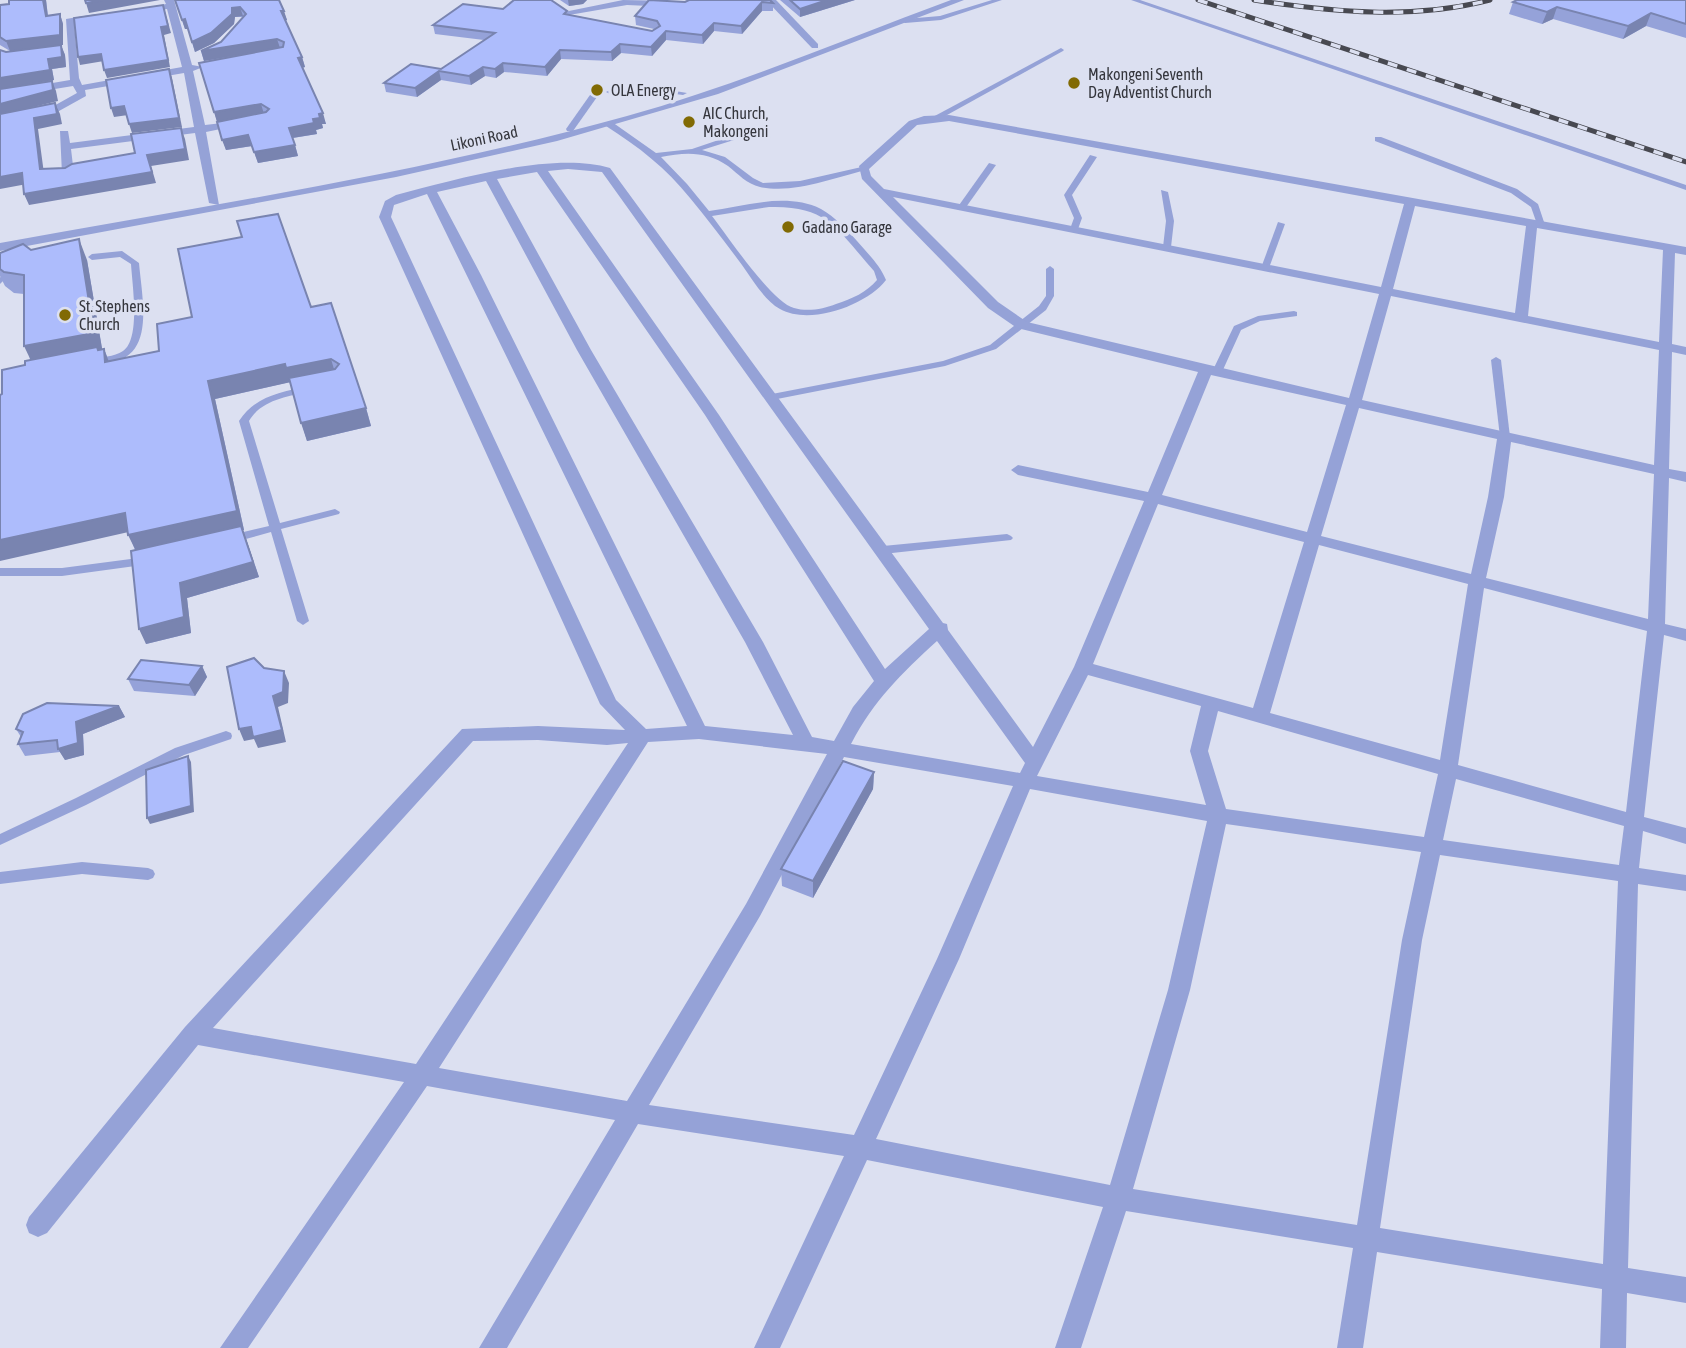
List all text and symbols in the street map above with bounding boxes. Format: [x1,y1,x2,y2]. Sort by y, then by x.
place label: Makongeni Seventh Day Adventist Church [1088,65,1212,102]
marker: Makongeni Seventh Day Adventist Church [1066,75,1082,91]
place label: OLA Energy [611,81,677,100]
marker: OLA Energy [589,82,605,98]
place label: AIC Church, Makongeni [703,104,768,141]
marker: AIC Church, Makongeni [681,114,697,130]
street label: Likoni Road [449,122,519,154]
place label: Gadano Garage [802,218,892,237]
marker: Gadano Garage [780,219,796,235]
place label: St. Stephens Church [79,297,150,333]
marker: St. Stephens Church [57,307,73,323]

